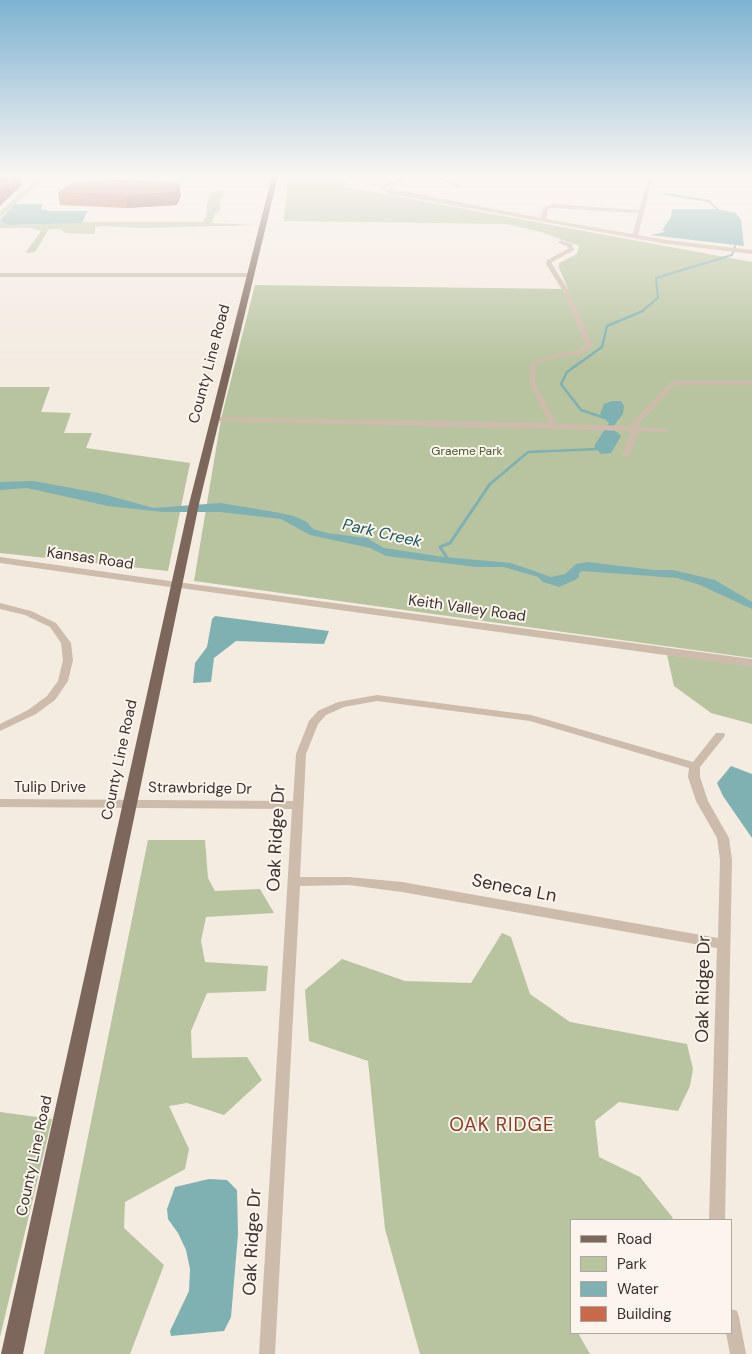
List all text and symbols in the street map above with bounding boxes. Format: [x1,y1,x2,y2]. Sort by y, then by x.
street label: County Line Road [185,302,235,426]
park label: Graeme Park [431,445,503,459]
water label: Park Creek [341,516,423,552]
street label: Kansas Road [46,544,134,574]
street label: Keith Valley Road [407,592,527,626]
street label: County Line Road [98,698,142,822]
street label: Tulip Drive [14,779,86,797]
street label: Strawbridge Dr [148,779,252,799]
street label: Oak Ridge Dr [263,784,291,892]
street label: Seneca Ln [470,870,558,908]
street label: Oak Ridge Dr [692,935,716,1043]
street label: County Line Road [13,1094,57,1218]
district label: OAK RIDGE [448,1115,556,1137]
street label: Oak Ridge Dr [239,1188,267,1296]
legend [570,1219,732,1334]
text: Road [617,1229,652,1249]
text: Park [617,1254,647,1274]
text: Water [617,1279,658,1299]
text: Building [617,1304,672,1324]

